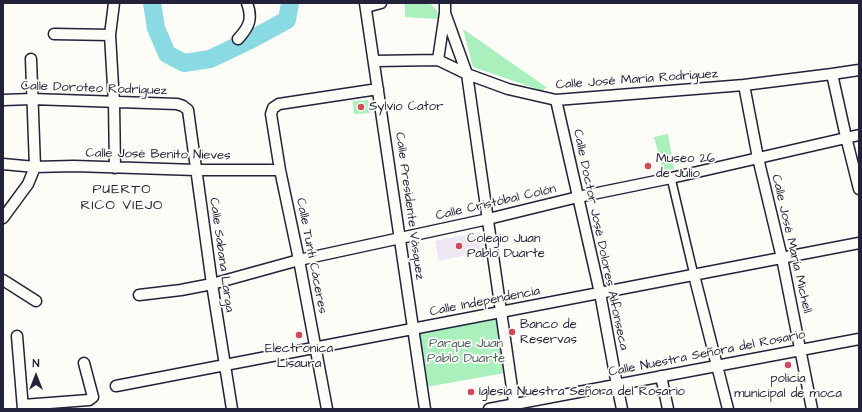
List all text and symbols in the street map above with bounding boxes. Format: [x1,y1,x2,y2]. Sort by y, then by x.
street label: Calle José María Rodríguez [555,67,719,93]
street label: Calle Doroteo Rodríguez [21,79,167,99]
place label: Sylvio Cator [369,99,443,115]
marker: Sylvio Cator [356,102,366,112]
street label: Calle Doctor José Dolores Alfonseca [569,128,631,352]
street label: Calle Presidente Vásquez [391,131,427,281]
street label: Calle José Benito Nieves [85,146,231,164]
place label: Museo 26 de Julio [656,151,715,182]
marker: Museo 26 de Julio [643,161,653,171]
street label: Calle José María Michell [767,173,815,315]
district label: PUERTO RICO VIEJO [81,182,163,214]
street label: Calle Cristóbal Colón [434,182,558,224]
street label: Calle Sabana Larga [205,197,237,313]
street label: Calle Tunti Cáceres [292,197,330,315]
place label: Colegio Juan Pablo Duarte [467,231,545,262]
marker: Colegio Juan Pablo Duarte [454,241,464,251]
street label: Calle Independencia [428,284,542,320]
place label: Banco de Reservas [520,317,577,348]
marker: Banco de Reservas [507,327,517,337]
street label: Calle Nuestra Señora del Rosario [607,327,807,381]
marker: Electronica Lisaura [294,330,304,340]
park label: Parque Juan Pablo Duarte [427,336,505,367]
place label: Electronica Lisaura [265,341,333,372]
north arrow [16,356,56,396]
text: N [33,356,39,371]
marker: policía municipal de moca [783,360,793,370]
place label: policía municipal de moca [734,371,842,402]
place label: Iglesia Nuestra Señora del Rosario [479,384,685,400]
marker: Iglesia Nuestra Señora del Rosario [466,387,476,397]

